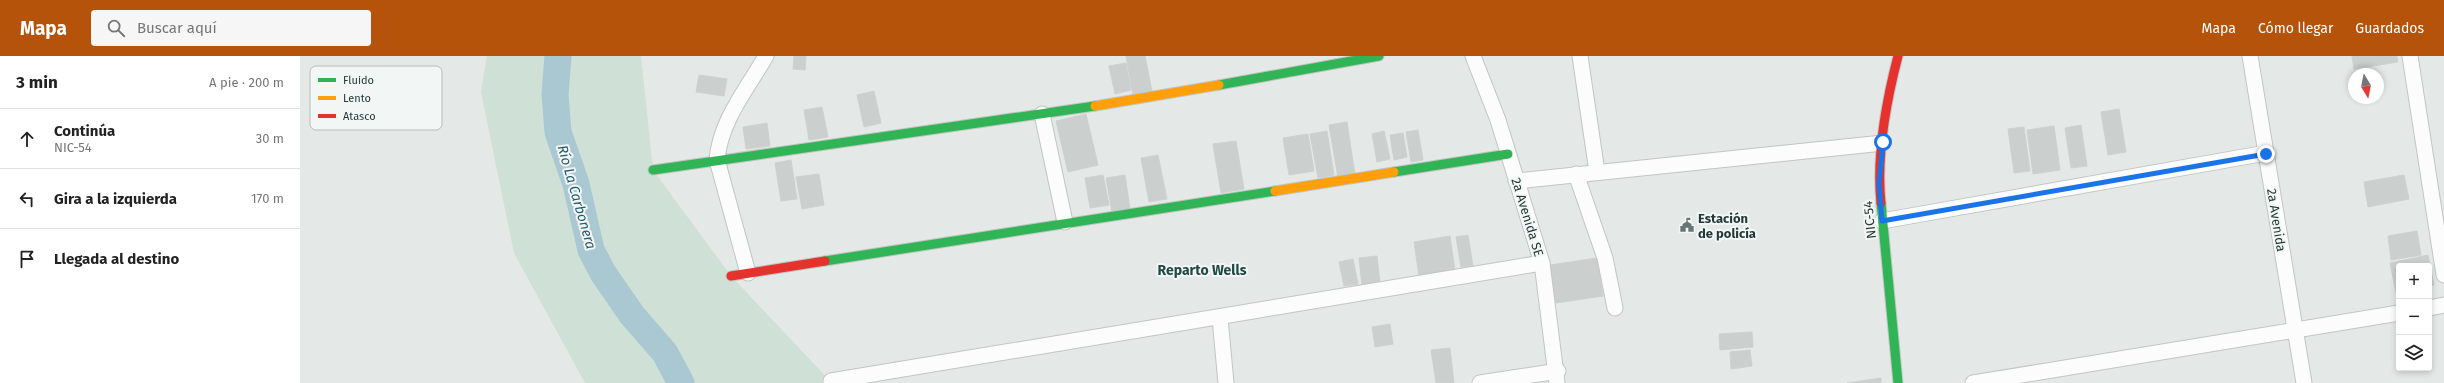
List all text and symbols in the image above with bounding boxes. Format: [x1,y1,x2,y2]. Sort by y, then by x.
search box [91,10,371,46]
text: Mapa [20,17,67,40]
icon: search [105,17,127,39]
text: Buscar aquí [137,19,217,37]
text: Mapa [2202,20,2236,37]
text: Cómo llegar [2258,20,2333,37]
text: Guardados [2355,20,2424,37]
legend [310,66,442,130]
north arrow [2348,68,2384,104]
text: 3 min [16,72,58,93]
text: Fluido [343,74,374,87]
text: A pie · 200 m [209,75,284,90]
text: Lento [343,92,371,105]
text: Atasco [343,110,376,123]
text: Continúa [54,122,115,140]
icon: ahead [16,128,38,150]
text: 30 m [256,131,284,146]
route start [1874,133,1892,151]
text: NIC-54 [54,140,92,155]
water label: Río La Carbonera [554,143,599,251]
route end [2257,145,2275,163]
street label: 2a Avenida SE [1508,176,1547,258]
street label: 2a Avenida [2264,187,2289,253]
icon: left [16,188,38,210]
text: Gira a la izquierda [54,190,177,208]
text: 170 m [251,191,284,206]
street label: NIC-54 [1860,200,1879,240]
place label: Estación de policía [1698,211,1756,241]
public building icon: Estación de policía [1679,217,1695,233]
icon: arrive [16,248,38,270]
text: Llegada al destino [54,250,179,268]
district label: Reparto Wells [1158,262,1247,279]
map controls [2396,263,2432,371]
button: + [2396,263,2432,299]
button: − [2396,299,2432,335]
button: layers [2396,335,2432,371]

